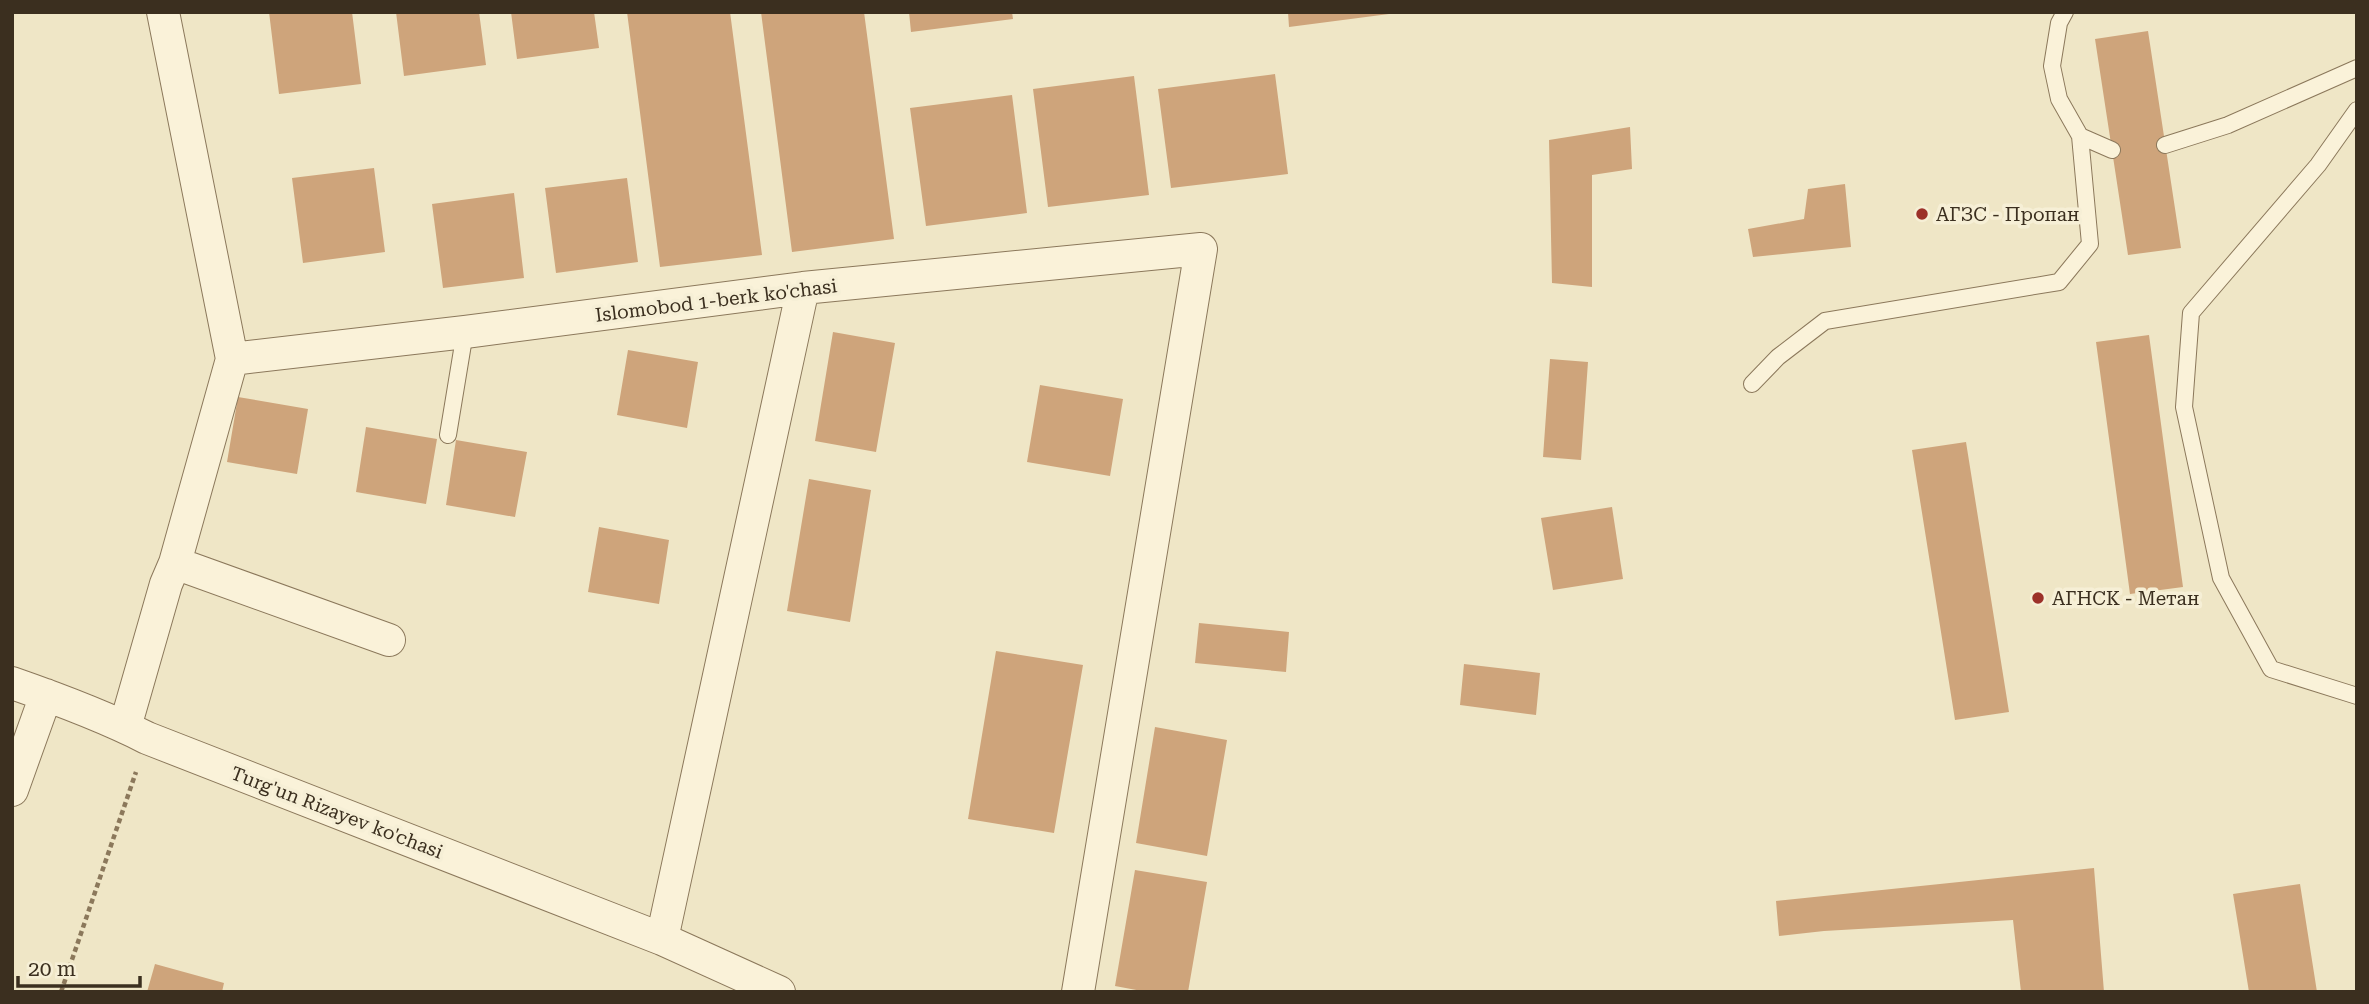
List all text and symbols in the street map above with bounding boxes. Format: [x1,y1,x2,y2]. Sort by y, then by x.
place label: АГЗС - Пропан [1936,203,2079,226]
marker: АГЗС - Пропан [1914,206,1930,222]
street label: Islomobod 1-berk ko'chasi [594,274,838,327]
place label: АГНСК - Метан [2052,587,2199,610]
marker: АГНСК - Метан [2030,590,2046,606]
street label: Turg'un Rizayev ko'chasi [228,761,446,864]
scale bar [18,944,140,988]
text: 20 m [28,957,76,981]

